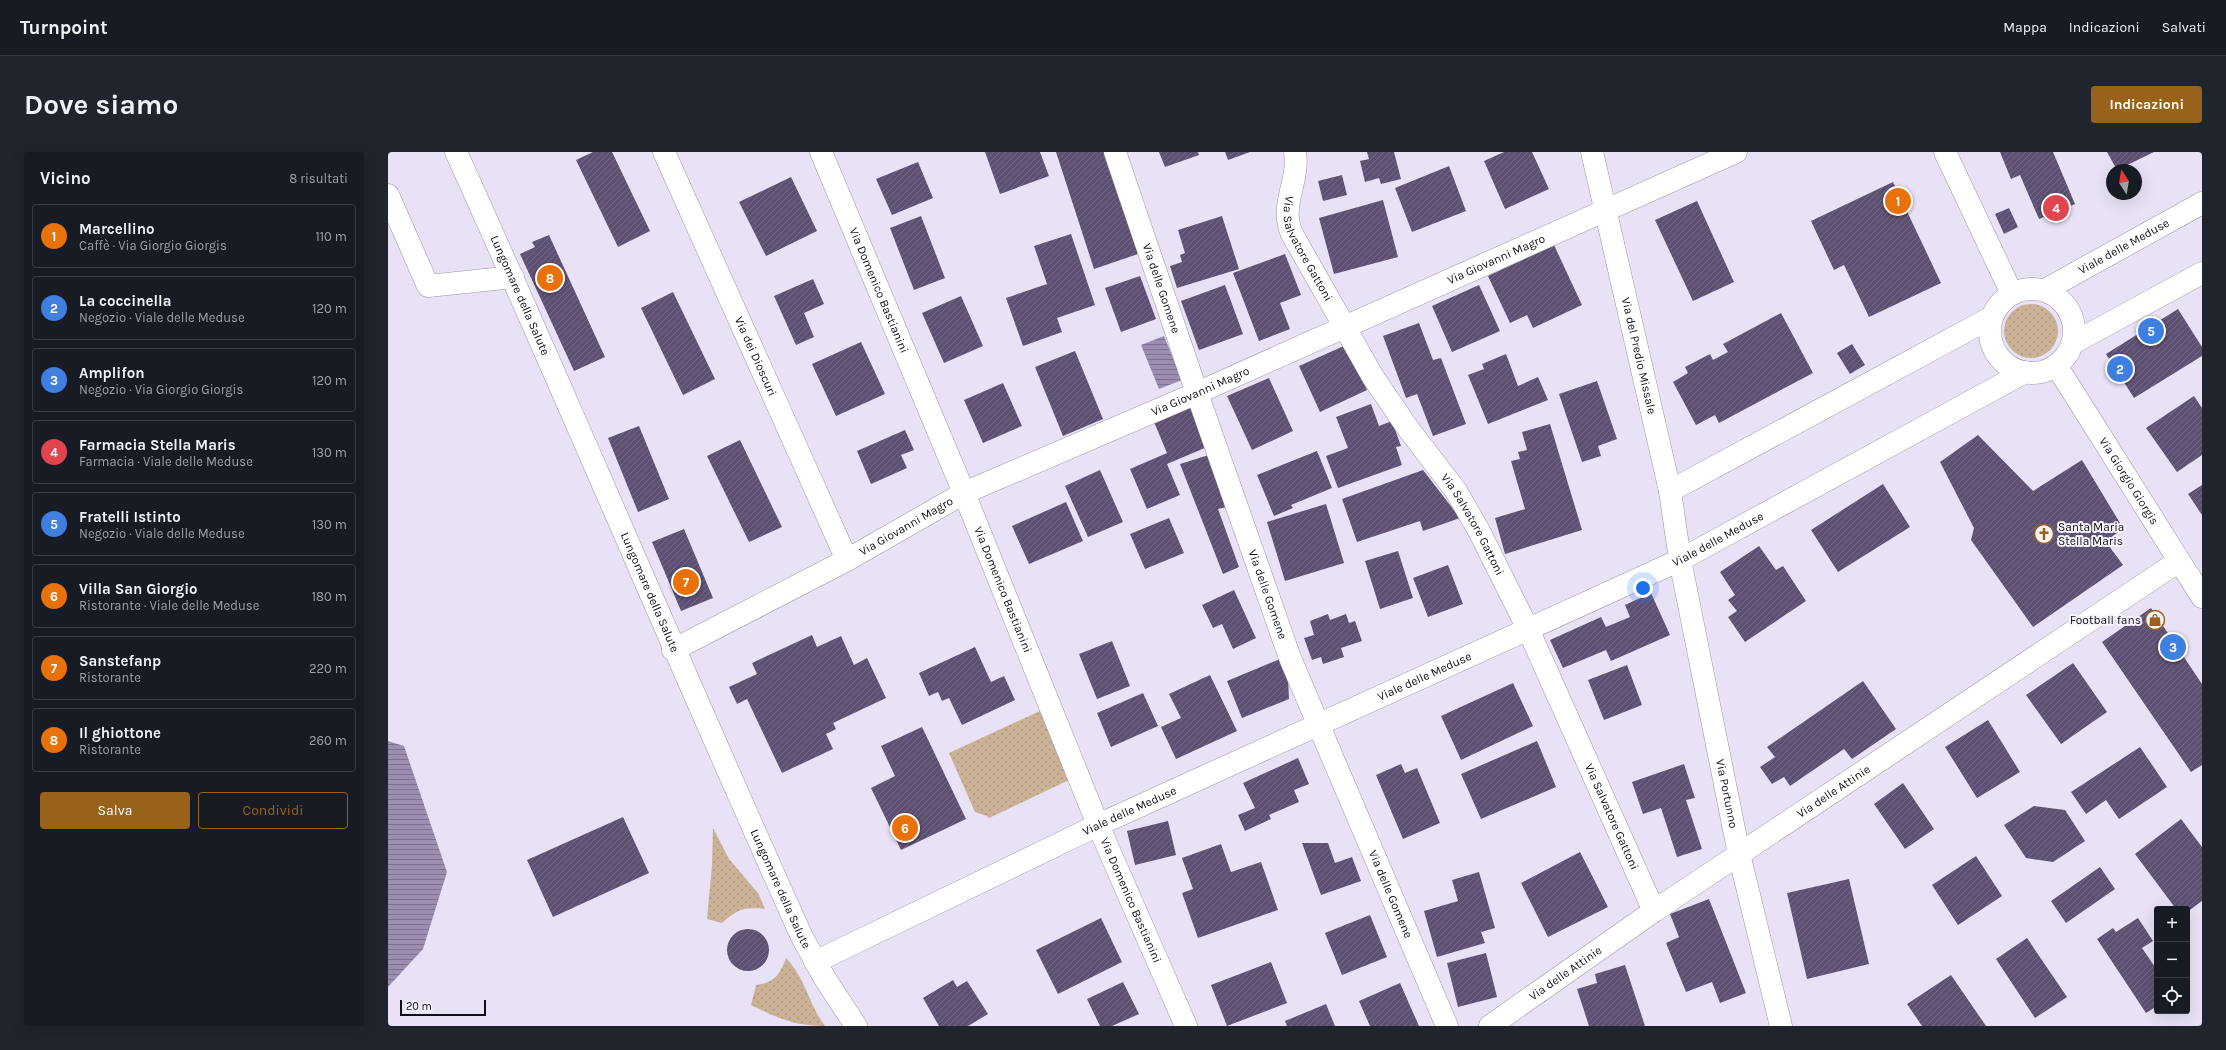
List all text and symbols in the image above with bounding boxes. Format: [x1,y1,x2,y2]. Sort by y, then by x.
text: Turnpoint [20,17,108,39]
text: Mappa [2003,19,2047,36]
text: Indicazioni [2069,19,2140,36]
text: Salvati [2162,19,2206,36]
button: Indicazioni [2091,86,2202,123]
text: Dove siamo [24,88,178,121]
north arrow [2106,164,2142,200]
text: Vicino [40,168,91,188]
text: 8 risultati [289,171,348,186]
pin: 1 [1885,186,1911,216]
pin: 4 [2043,193,2069,223]
street label: Via Salvatore Gattoni [1281,195,1336,304]
street label: Viale delle Meduse [2076,216,2172,277]
text: Marcellino [79,220,155,238]
street label: Via Domenico Bastianini [846,225,912,355]
text: 1 [52,229,56,244]
text: 110 m [315,229,347,244]
street label: Via Giovanni Magro [1445,231,1547,287]
street label: Lungomare della Salute [487,233,553,357]
text: Caffè · Via Giorgio Giorgis [79,238,227,253]
street label: Via delle Gomene [1140,242,1183,335]
pin: 8 [537,263,563,293]
text: La coccinella [79,292,171,310]
street label: Via del Predio Missale [1619,296,1659,415]
text: 2 [50,301,58,316]
text: 120 m [312,301,347,316]
text: Negozio · Viale delle Meduse [79,310,245,325]
street label: Via dei Dioscuri [732,315,780,398]
pin: 5 [2138,316,2164,346]
pin: 2 [2107,354,2133,384]
text: Amplifon [79,364,145,382]
street label: Via Giovanni Magro [1149,364,1252,419]
text: 3 [50,373,58,388]
text: 120 m [312,373,347,388]
text: Negozio · Via Giorgio Giorgis [79,382,243,397]
street label: Via Giorgio Giorgis [2096,435,2162,527]
text: Farmacia Stella Maris [79,436,236,454]
text: 4 [50,445,58,460]
text: 130 m [312,445,347,460]
text: Farmacia · Viale delle Meduse [79,454,253,469]
street label: Via Salvatore Gattoni [1438,471,1507,578]
street label: Via Giovanni Magro [857,494,955,559]
text: Fratelli Istinto [79,508,181,526]
street label: Viale delle Meduse [1670,509,1766,570]
text: 5 [50,517,58,532]
text: 130 m [312,517,347,532]
place label: Santa Maria Stella Maris [2058,520,2124,548]
church icon: Santa Maria Stella Maris [2033,523,2055,545]
street label: Via Domenico Bastianini [971,524,1035,655]
text: Negozio · Viale delle Meduse [79,526,245,541]
street label: Lungomare della Salute [618,530,682,654]
street label: Via delle Gomene [1246,548,1290,641]
pin: 7 [673,567,699,597]
your location [1633,578,1653,598]
text: Villa San Giorgio [79,580,198,598]
text: 6 [50,589,58,604]
text: 180 m [312,589,347,604]
text: Ristorante · Viale delle Meduse [79,598,259,613]
shop icon: Football fans [2144,609,2166,631]
place label: Football fans [2070,613,2141,627]
pin: 3 [2160,632,2186,662]
street label: Viale delle Meduse [1375,649,1474,704]
text: Sanstefanp [79,652,161,670]
text: 7 [51,661,57,676]
text: 220 m [309,661,347,676]
text: Ristorante [79,670,141,685]
text: Il ghiottone [79,724,161,742]
text: 8 [50,733,58,748]
text: 260 m [309,733,347,748]
text: Ristorante [79,742,141,757]
street label: Via Portunno [1713,758,1741,830]
street label: Via Salvatore Gattoni [1582,761,1642,872]
street label: Via delle Attinie [1794,762,1873,821]
street label: Viale delle Meduse [1080,783,1179,838]
button: Salva [40,792,190,829]
button: Condividi [198,792,348,829]
pin: 6 [892,813,918,843]
street label: Lungomare della Salute [748,827,814,951]
street label: Via Domenico Bastianini [1098,836,1164,965]
street label: Via delle Gomene [1366,848,1416,940]
map controls [2154,906,2190,1014]
button: + [2154,906,2190,942]
button: − [2154,942,2190,978]
street label: Via delle Attinie [1526,943,1604,1003]
button: locate [2154,978,2190,1014]
scale bar [400,998,486,1017]
text: 20 m [406,1000,432,1013]

